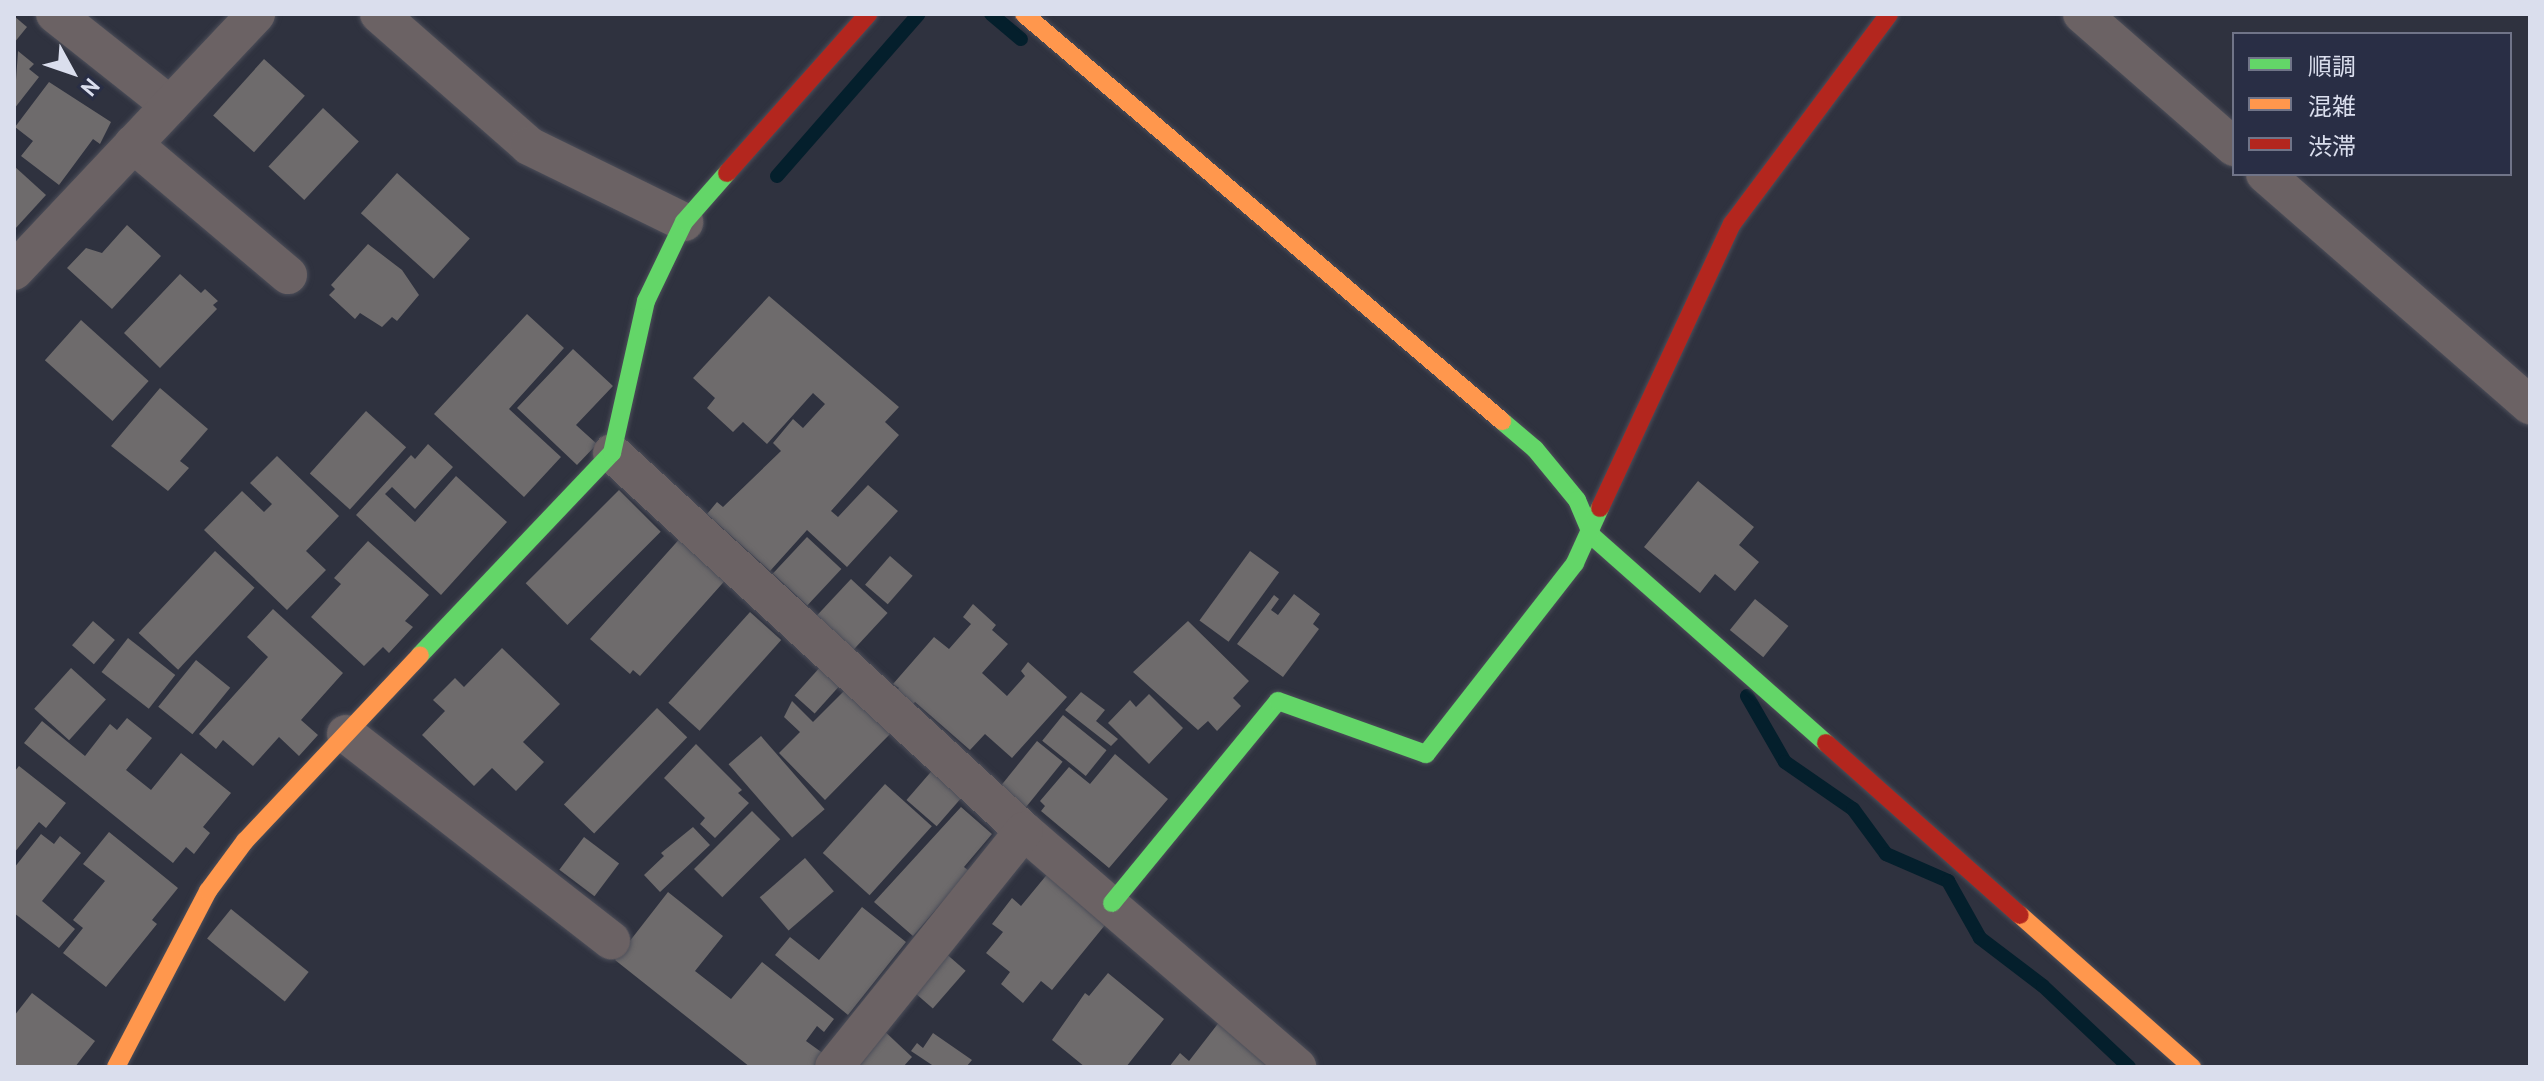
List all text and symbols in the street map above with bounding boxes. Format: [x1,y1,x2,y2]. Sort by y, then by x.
north arrow [32,32,112,112]
legend [2232,32,2512,176]
text: 順調 [2308,51,2356,82]
text: N [75,73,106,102]
text: 混雑 [2308,91,2356,122]
text: 渋滞 [2308,131,2356,162]

